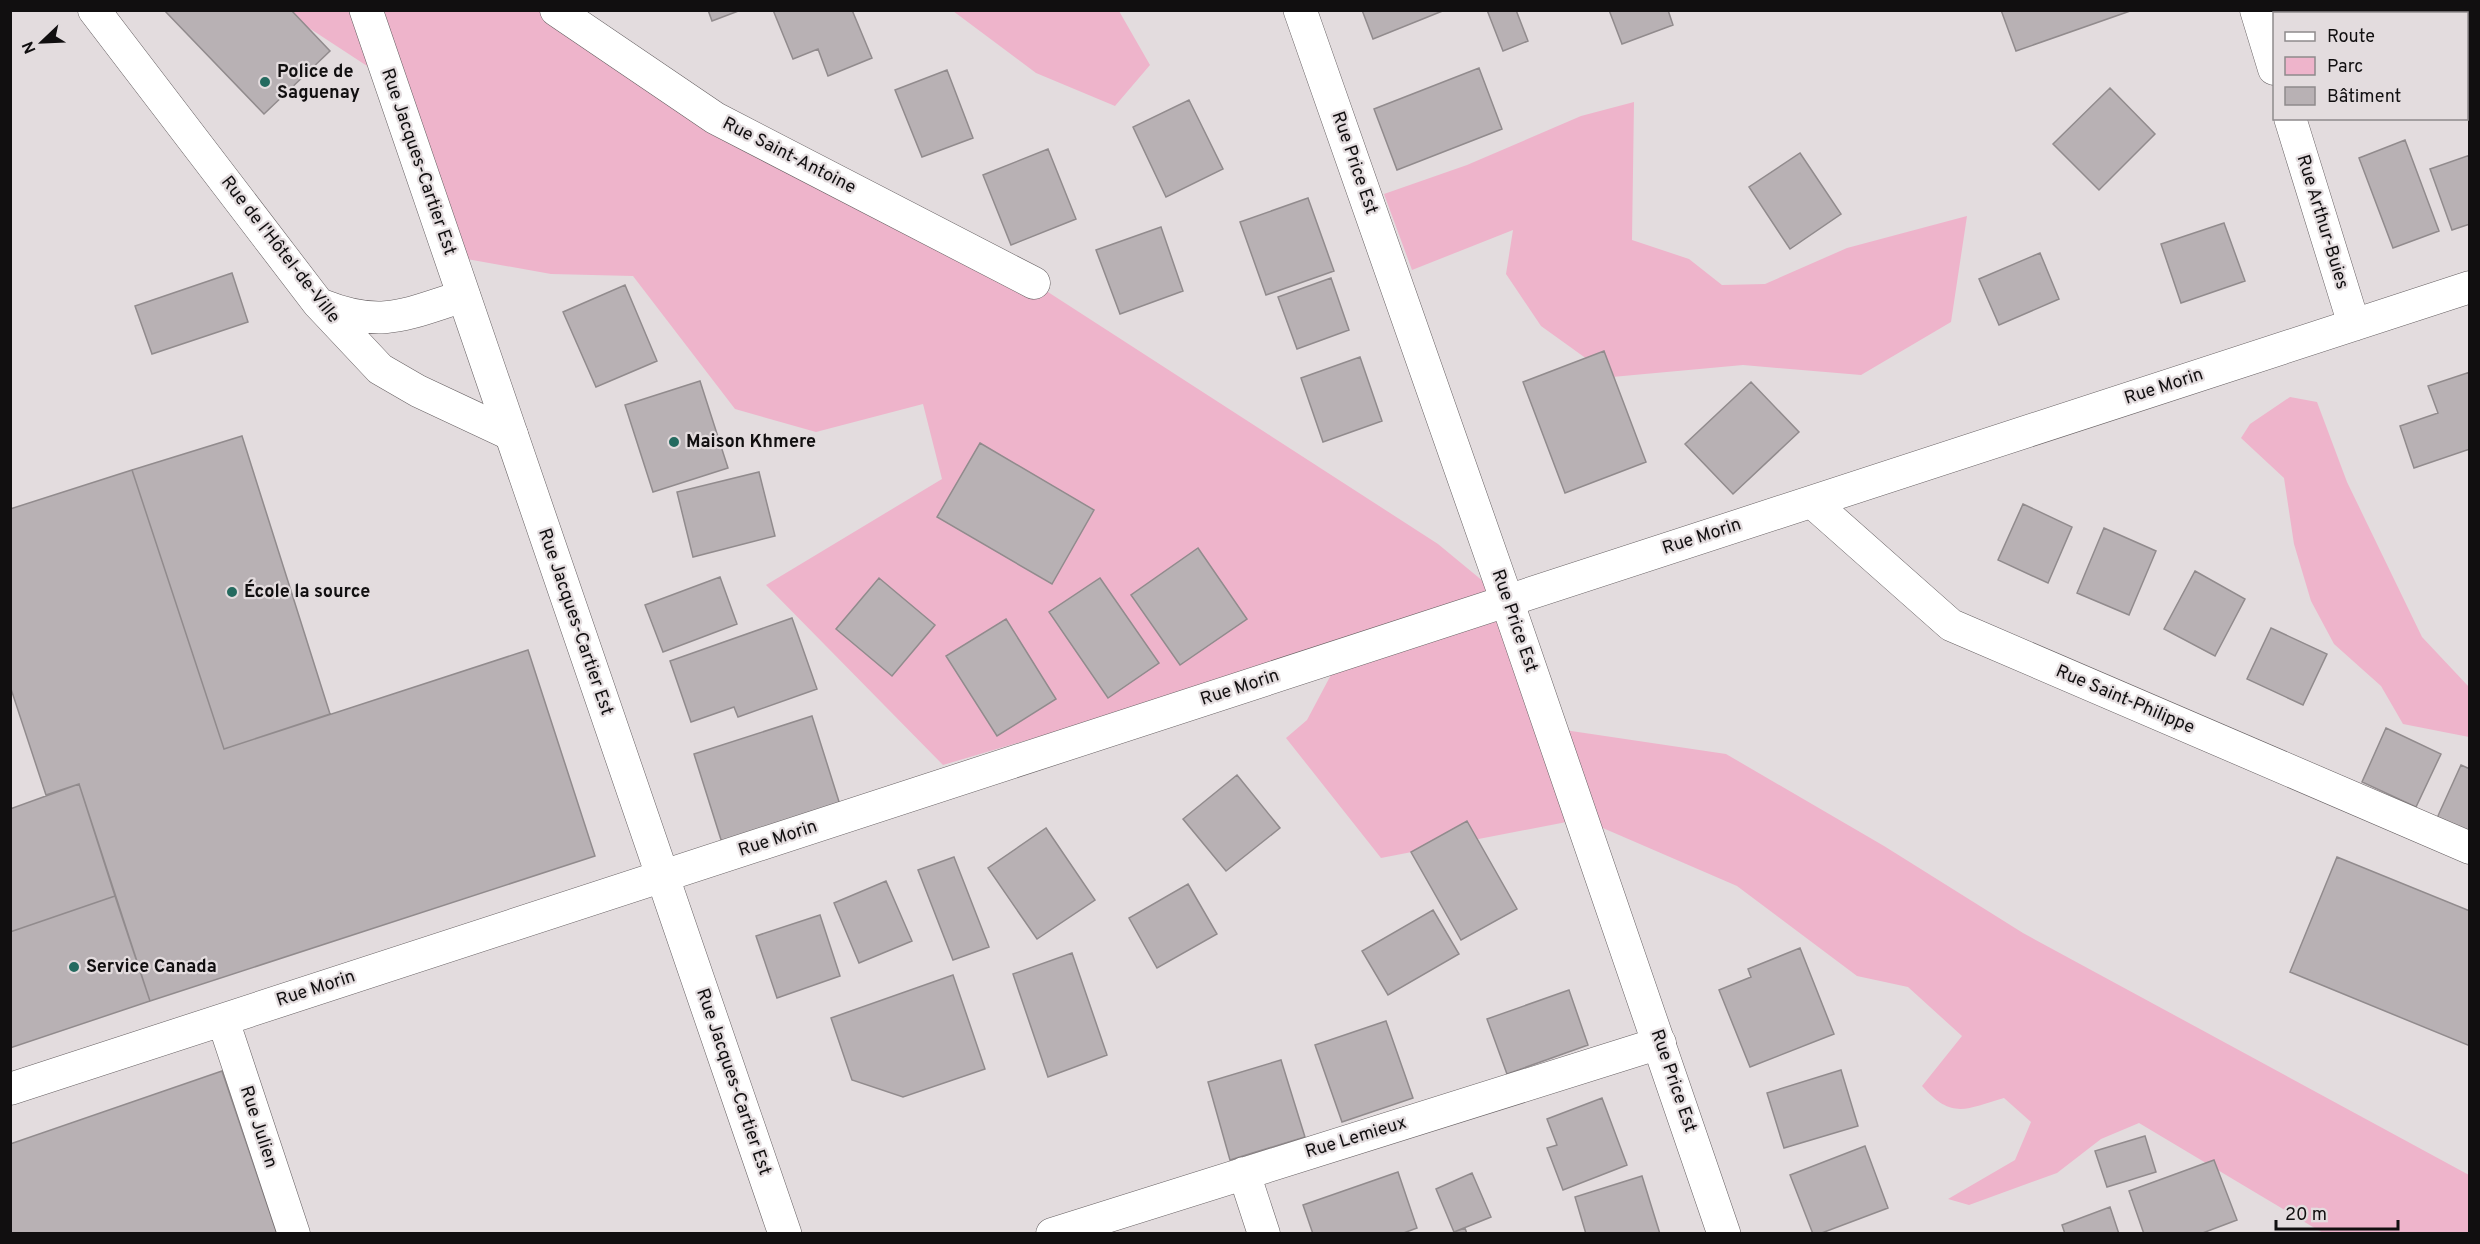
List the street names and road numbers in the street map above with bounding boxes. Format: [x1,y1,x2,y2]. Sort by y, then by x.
street label: Rue Jacques-Cartier Est [375,66,461,258]
street label: Rue Price Est [1326,109,1382,217]
street label: Rue Saint-Antoine [718,112,860,200]
street label: Rue Arthur-Buies [2291,152,2353,292]
street label: Rue de l'Hôtel-de-Ville [215,172,345,328]
street label: Rue Morin [2122,363,2206,411]
street label: Rue Morin [1660,513,1744,561]
street label: Rue Jacques-Cartier Est [532,526,618,718]
street label: Rue Price Est [1486,567,1542,675]
street label: Rue Saint-Philippe [2052,660,2198,740]
street label: Rue Morin [1198,664,1282,712]
street label: Rue Morin [736,815,820,863]
street label: Rue Morin [274,965,358,1013]
street label: Rue Jacques-Cartier Est [690,986,776,1178]
street label: Rue Price Est [1645,1027,1701,1135]
street label: Rue Julien [234,1083,282,1171]
street label: Rue Lemieux [1303,1112,1409,1164]

